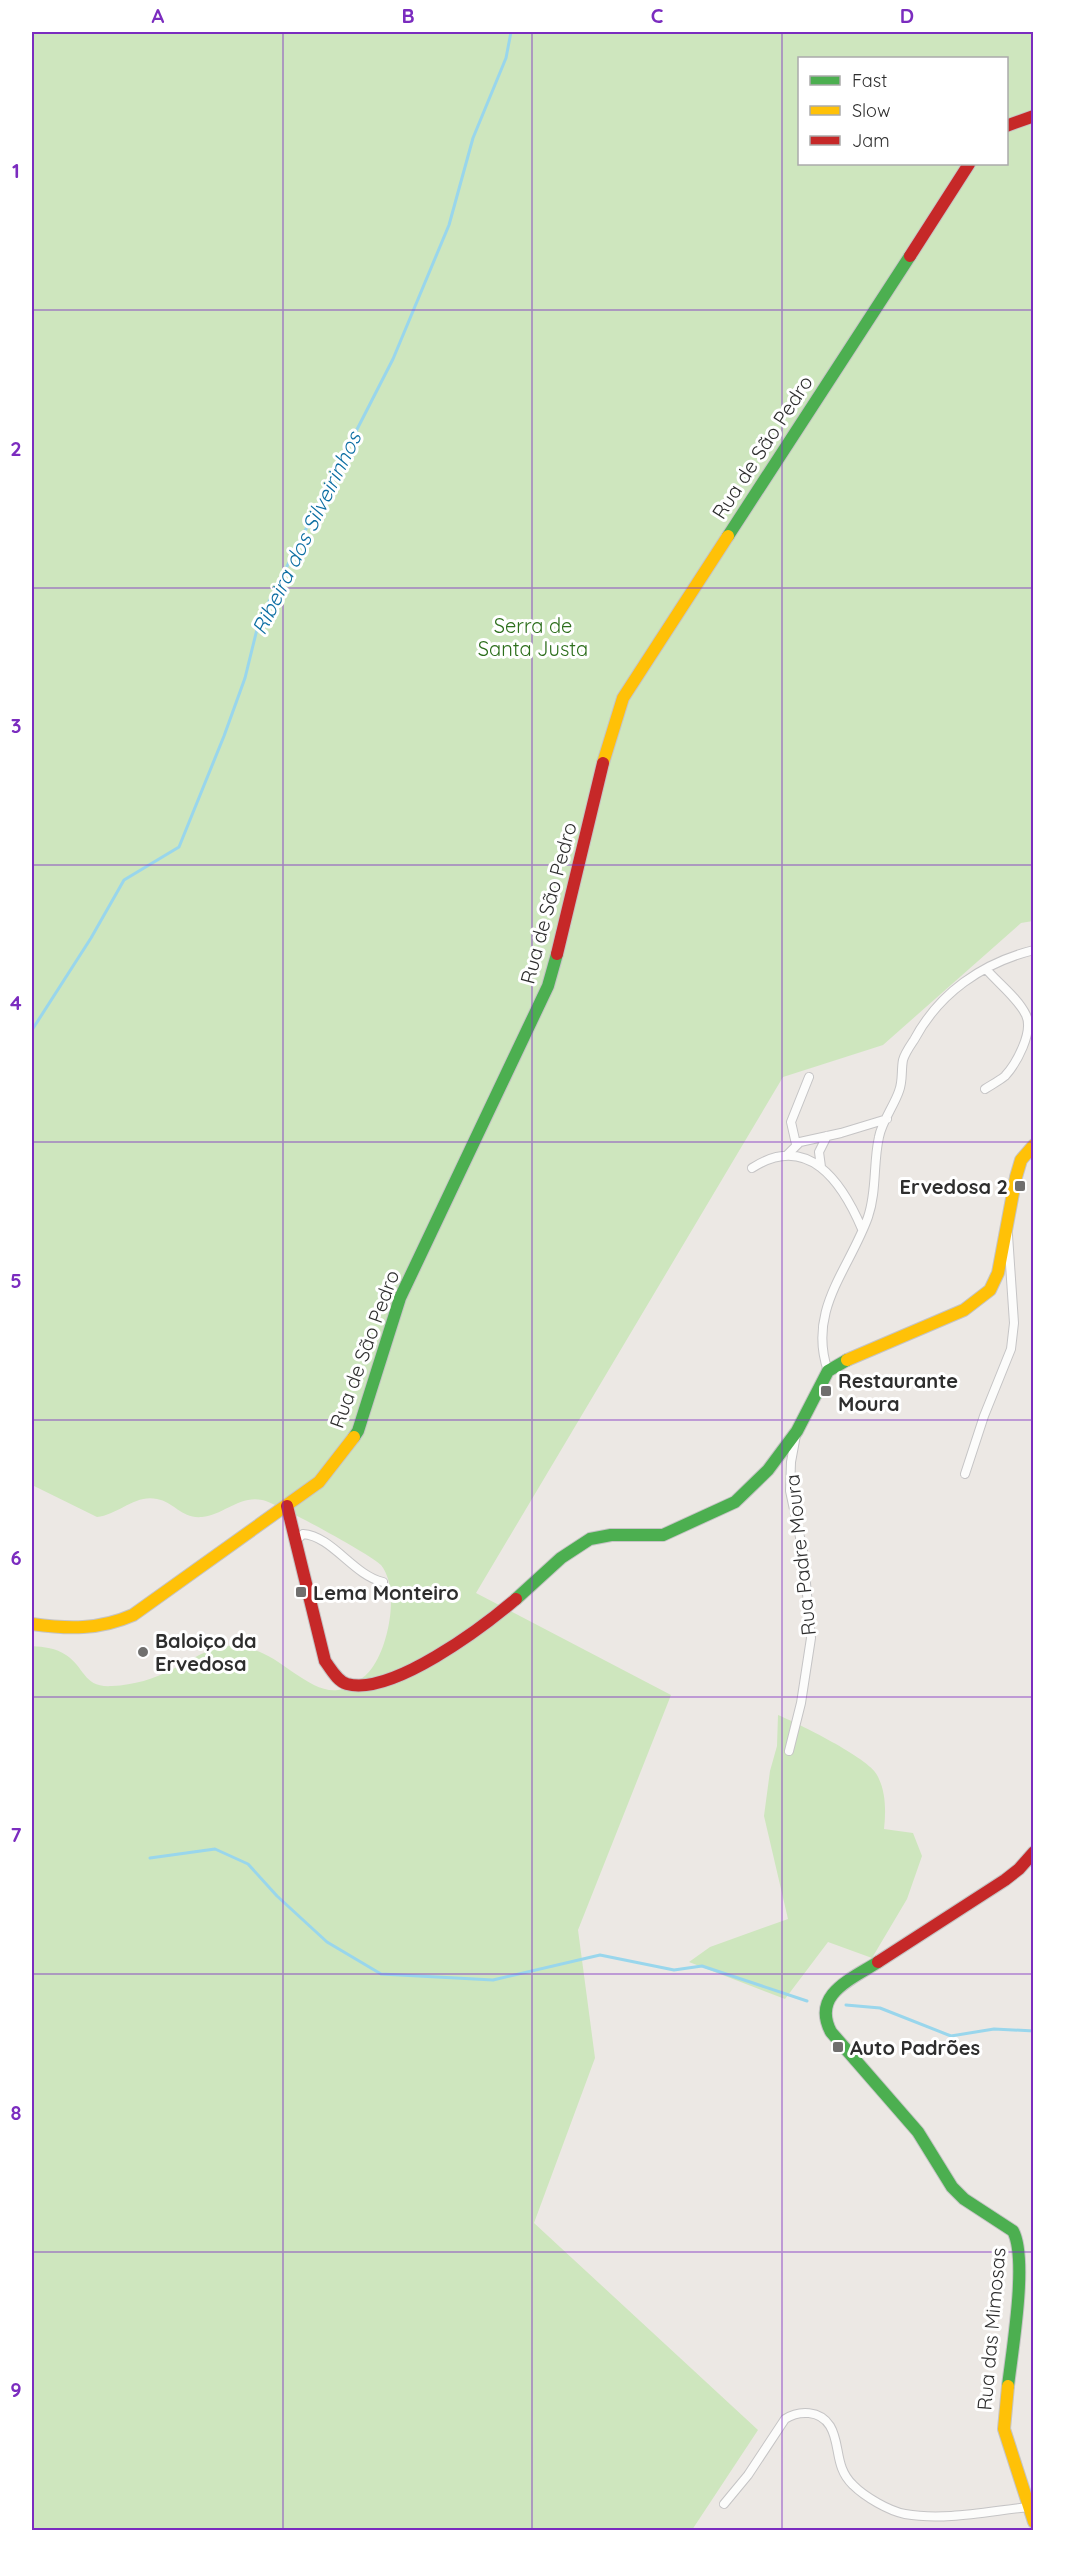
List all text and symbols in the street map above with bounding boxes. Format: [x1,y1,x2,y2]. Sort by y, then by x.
text: A [152,3,165,28]
text: B [401,3,415,28]
text: C [651,3,664,28]
text: D [900,3,914,28]
legend [798,57,1008,165]
text: Fast [852,69,887,92]
text: Slow [852,99,890,122]
text: Jam [852,129,890,152]
text: 1 [12,158,20,183]
street label: Rua de São Pedro [706,370,818,524]
water label: Ribeira dos Silveirinhos [246,426,367,639]
text: 2 [10,436,22,461]
park label: Serra de Santa Justa [478,613,588,661]
text: 3 [11,713,21,738]
street label: Rua de São Pedro [514,819,582,987]
text: 4 [10,990,22,1015]
place label: Ervedosa 2 [900,1174,1008,1199]
marker: Ervedosa 2 [1013,1179,1027,1193]
street label: Rua de São Pedro [324,1267,404,1431]
text: 5 [10,1268,22,1293]
place label: Restaurante Moura [838,1368,958,1416]
marker: Restaurante Moura [819,1384,833,1398]
street label: Rua Padre Moura [779,1473,821,1637]
text: 6 [10,1545,22,1570]
place label: Lema Monteiro [313,1580,459,1605]
marker: Lema Monteiro [294,1585,308,1599]
place label: Baloiço da Ervedosa [155,1628,257,1676]
marker: Baloiço da Ervedosa [136,1645,150,1659]
text: 7 [11,1822,22,1847]
place label: Auto Padrões [850,2035,980,2060]
marker: Auto Padrões [831,2040,845,2054]
text: 8 [11,2100,22,2125]
street label: Rua das Mimosas [971,2247,1011,2411]
text: 9 [10,2377,22,2402]

